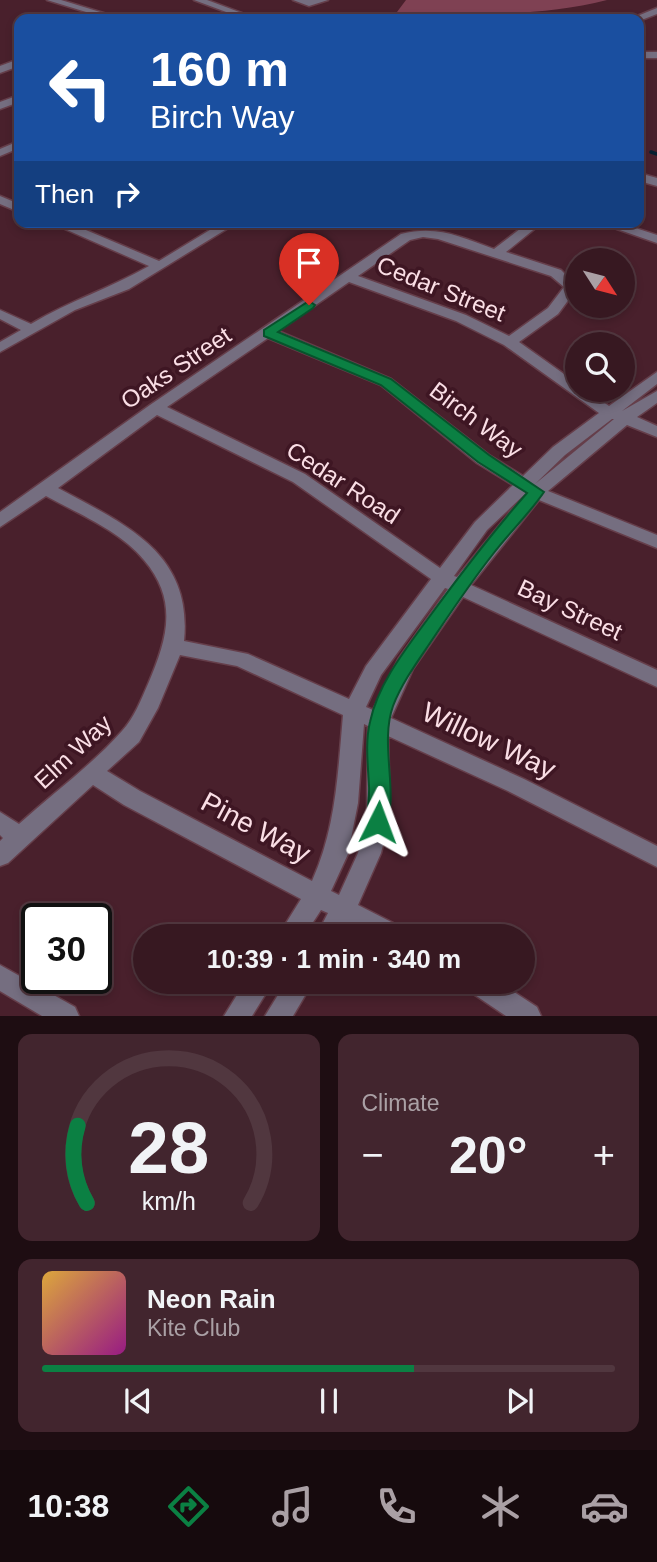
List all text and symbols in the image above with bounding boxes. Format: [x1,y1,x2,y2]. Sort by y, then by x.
icon: left [35,42,126,133]
text: 160 m [150,42,289,96]
text: Birch Way [150,99,295,135]
icon: right [108,175,146,213]
text: Then [35,179,94,209]
pin [279,233,339,305]
icon: arrive [290,244,328,282]
north arrow [565,248,635,318]
map controls [565,248,635,402]
street label: Cedar Street [373,251,510,327]
street label: Oaks Street [116,321,236,414]
button: search [565,332,635,402]
street label: Birch Way [425,376,528,463]
street label: Cedar Road [282,436,405,529]
street label: Bay Street [514,574,627,646]
street label: Willow Way [417,696,560,785]
street label: Elm Way [29,709,117,794]
position arrow [341,785,415,859]
street label: Pine Way [196,786,315,869]
speed limit sign: 30 [21,903,112,994]
text: 10:39 · 1 min · 340 m [207,944,461,974]
text: Climate [362,1090,439,1116]
text: 28 [128,1108,209,1189]
text: 20° [449,1126,528,1184]
text: − [362,1134,384,1176]
text: + [593,1134,615,1176]
text: km/h [142,1187,196,1215]
text: Neon Rain [147,1284,276,1314]
text: Kite Club [147,1315,240,1341]
icon: previous [119,1382,157,1420]
icon: pause [310,1382,348,1420]
icon: next [501,1382,539,1420]
icon: directions [164,1482,213,1531]
icon: music [268,1482,317,1531]
icon: phone [372,1482,421,1531]
icon: climate [476,1482,525,1531]
icon: car [580,1482,629,1531]
text: 10:38 [28,1488,109,1524]

